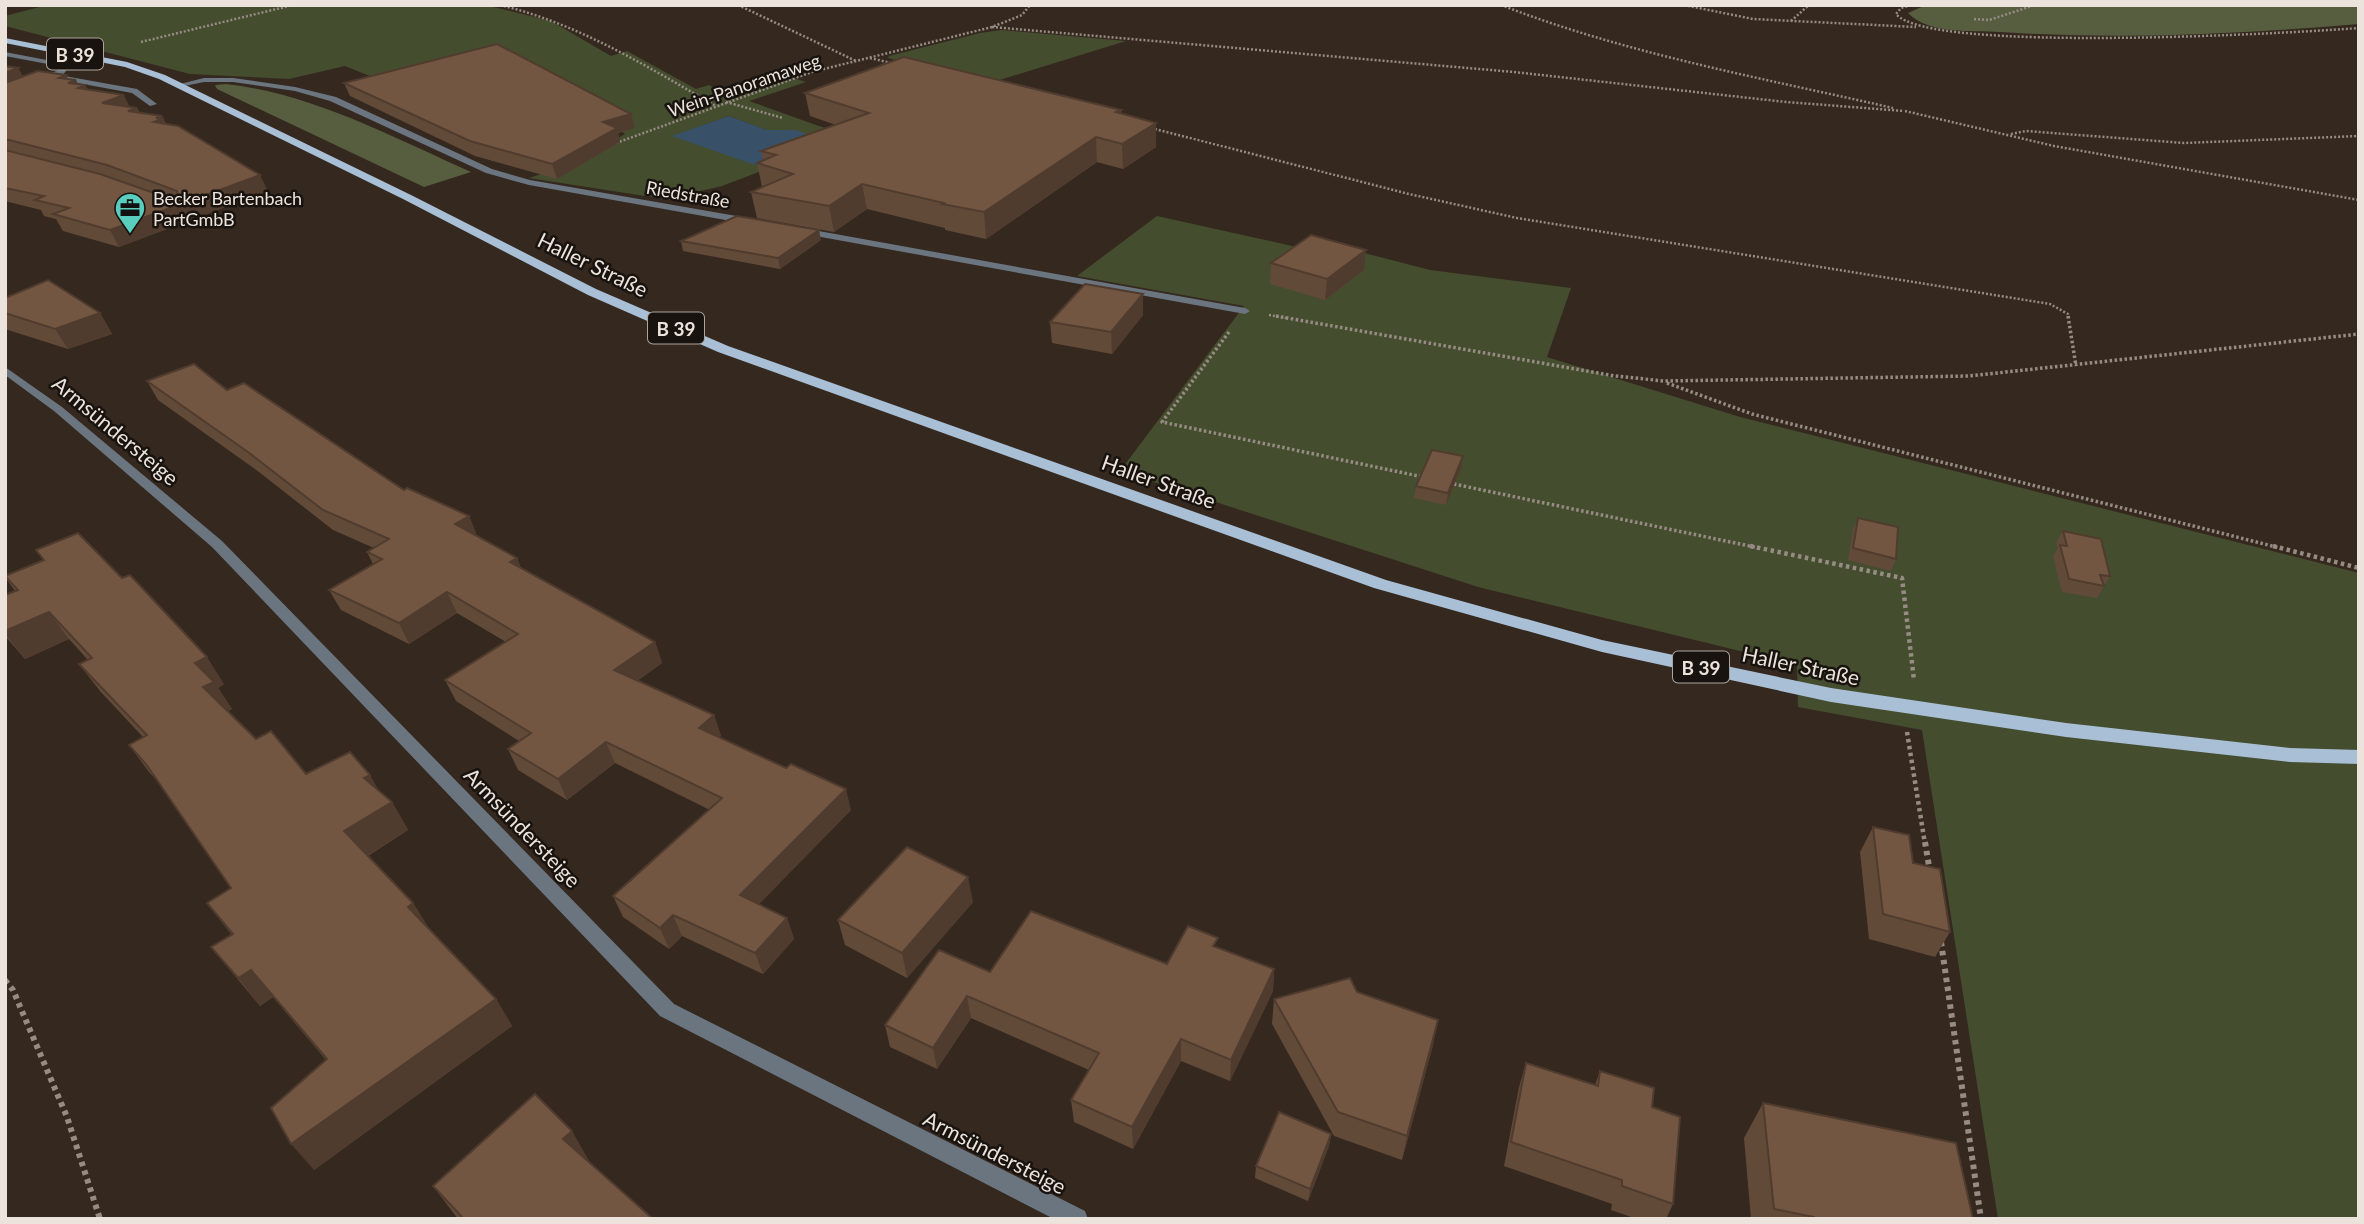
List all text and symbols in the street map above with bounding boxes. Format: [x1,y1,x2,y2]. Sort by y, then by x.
road number: B 39 [47,38,103,70]
street label: Wein-Panoramaweg [665,49,823,121]
street label: Riedstraße [644,176,732,212]
place label: Becker Bartenbach PartGmbB [153,187,302,230]
office icon: Becker Bartenbach PartGmbB [113,191,147,235]
street label: Haller Straße [534,227,652,301]
road number: B 39 [648,312,704,344]
street label: Armsündersteige [48,370,184,490]
street label: Haller Straße [1099,449,1219,513]
street label: Haller Straße [1740,640,1862,690]
road number: B 39 [1673,652,1729,682]
street label: Armsündersteige [460,762,586,892]
street label: Armsündersteige [920,1105,1070,1199]

